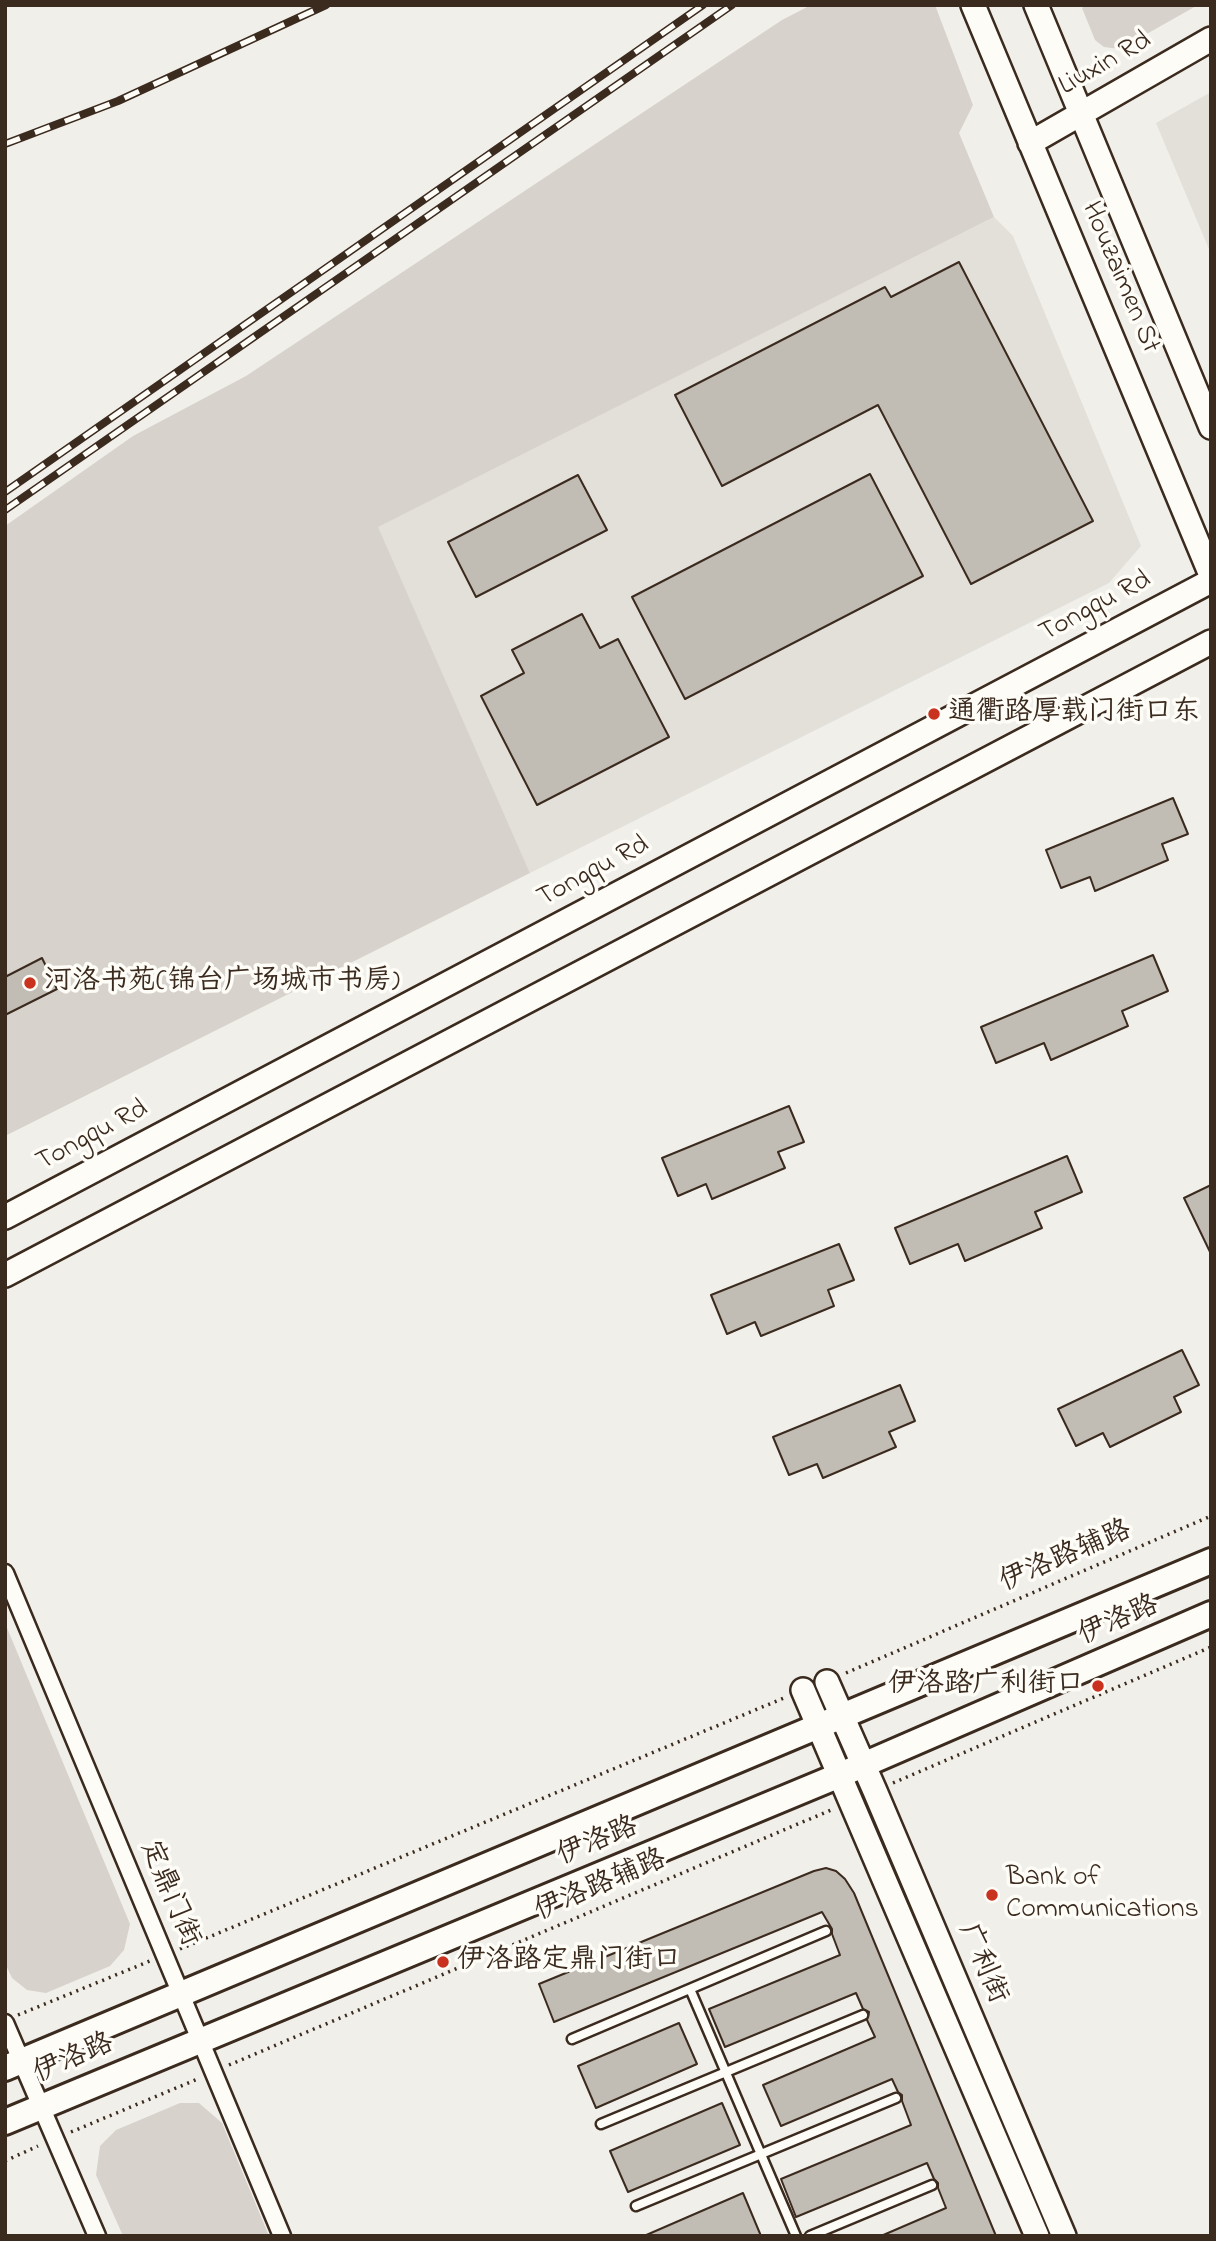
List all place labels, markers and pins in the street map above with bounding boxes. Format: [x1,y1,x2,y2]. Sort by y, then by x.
place label: 通衢路厚载门街口东 [948,697,1200,731]
marker: 通衢路厚载门街口东 [926,706,942,722]
place label: 河洛书苑(锦台广场城市书房) [44,966,400,1000]
marker: 河洛书苑(锦台广场城市书房) [22,975,38,991]
place label: 伊洛路广利街口 [888,1669,1084,1703]
marker: 伊洛路广利街口 [1090,1678,1106,1694]
place label: Bank of Communications [1006,1862,1199,1928]
marker: Bank of Communications [984,1887,1000,1903]
place label: 伊洛路定鼎门街口 [457,1945,681,1979]
marker: 伊洛路定鼎门街口 [435,1954,451,1970]

